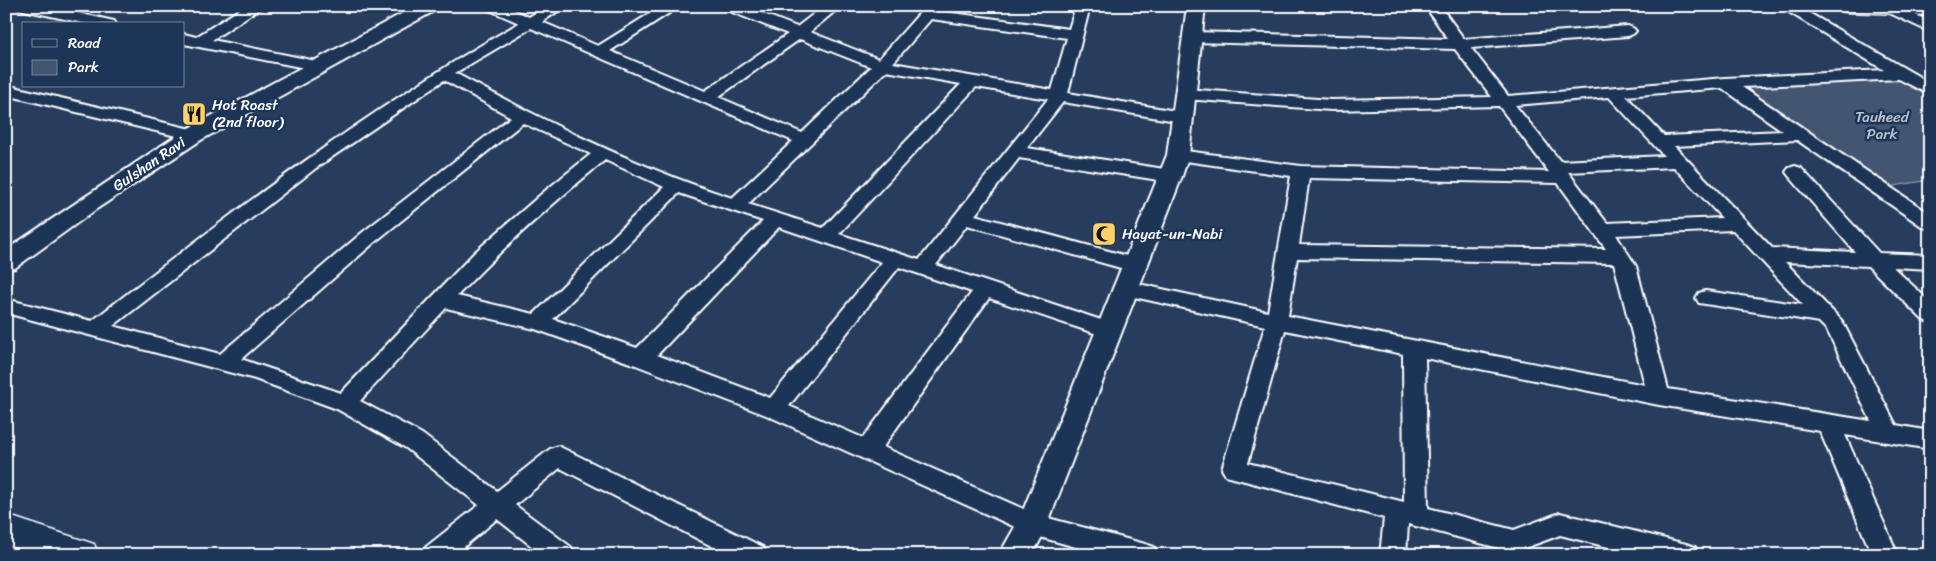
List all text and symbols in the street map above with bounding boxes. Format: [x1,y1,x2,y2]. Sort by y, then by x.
legend [22,22,185,88]
text: Road [68,30,101,56]
text: Park [68,54,99,80]
place label: Hot Roast (2nd floor) [212,92,284,135]
restaurant icon: Hot Roast (2nd floor) [181,101,207,127]
park label: Tauheed Park [1855,104,1910,147]
street label: Gulshan Ravi [107,129,192,198]
mosque icon: Hayat-un-Nabi [1091,221,1117,247]
place label: Hayat-un-Nabi [1122,221,1223,247]

